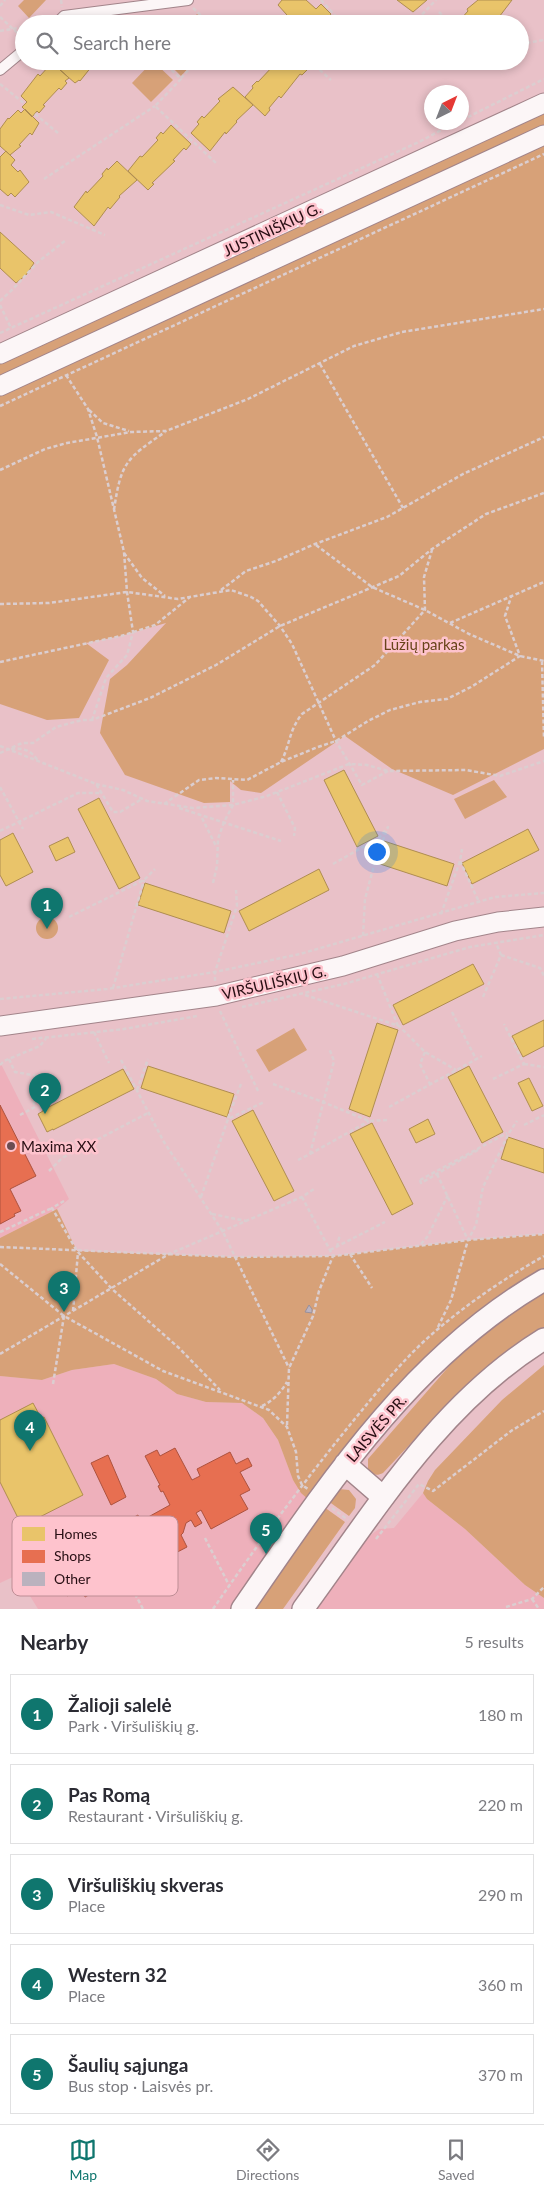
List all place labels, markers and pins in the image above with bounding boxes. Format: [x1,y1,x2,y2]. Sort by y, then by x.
pin: 1 [31,888,63,929]
pin: 2 [29,1073,61,1114]
place label: Maxima XX [21,1137,97,1155]
marker: Maxima XX [5,1140,17,1152]
pin: 3 [48,1271,80,1312]
pin: 4 [14,1410,46,1451]
pin: 5 [250,1513,282,1554]

